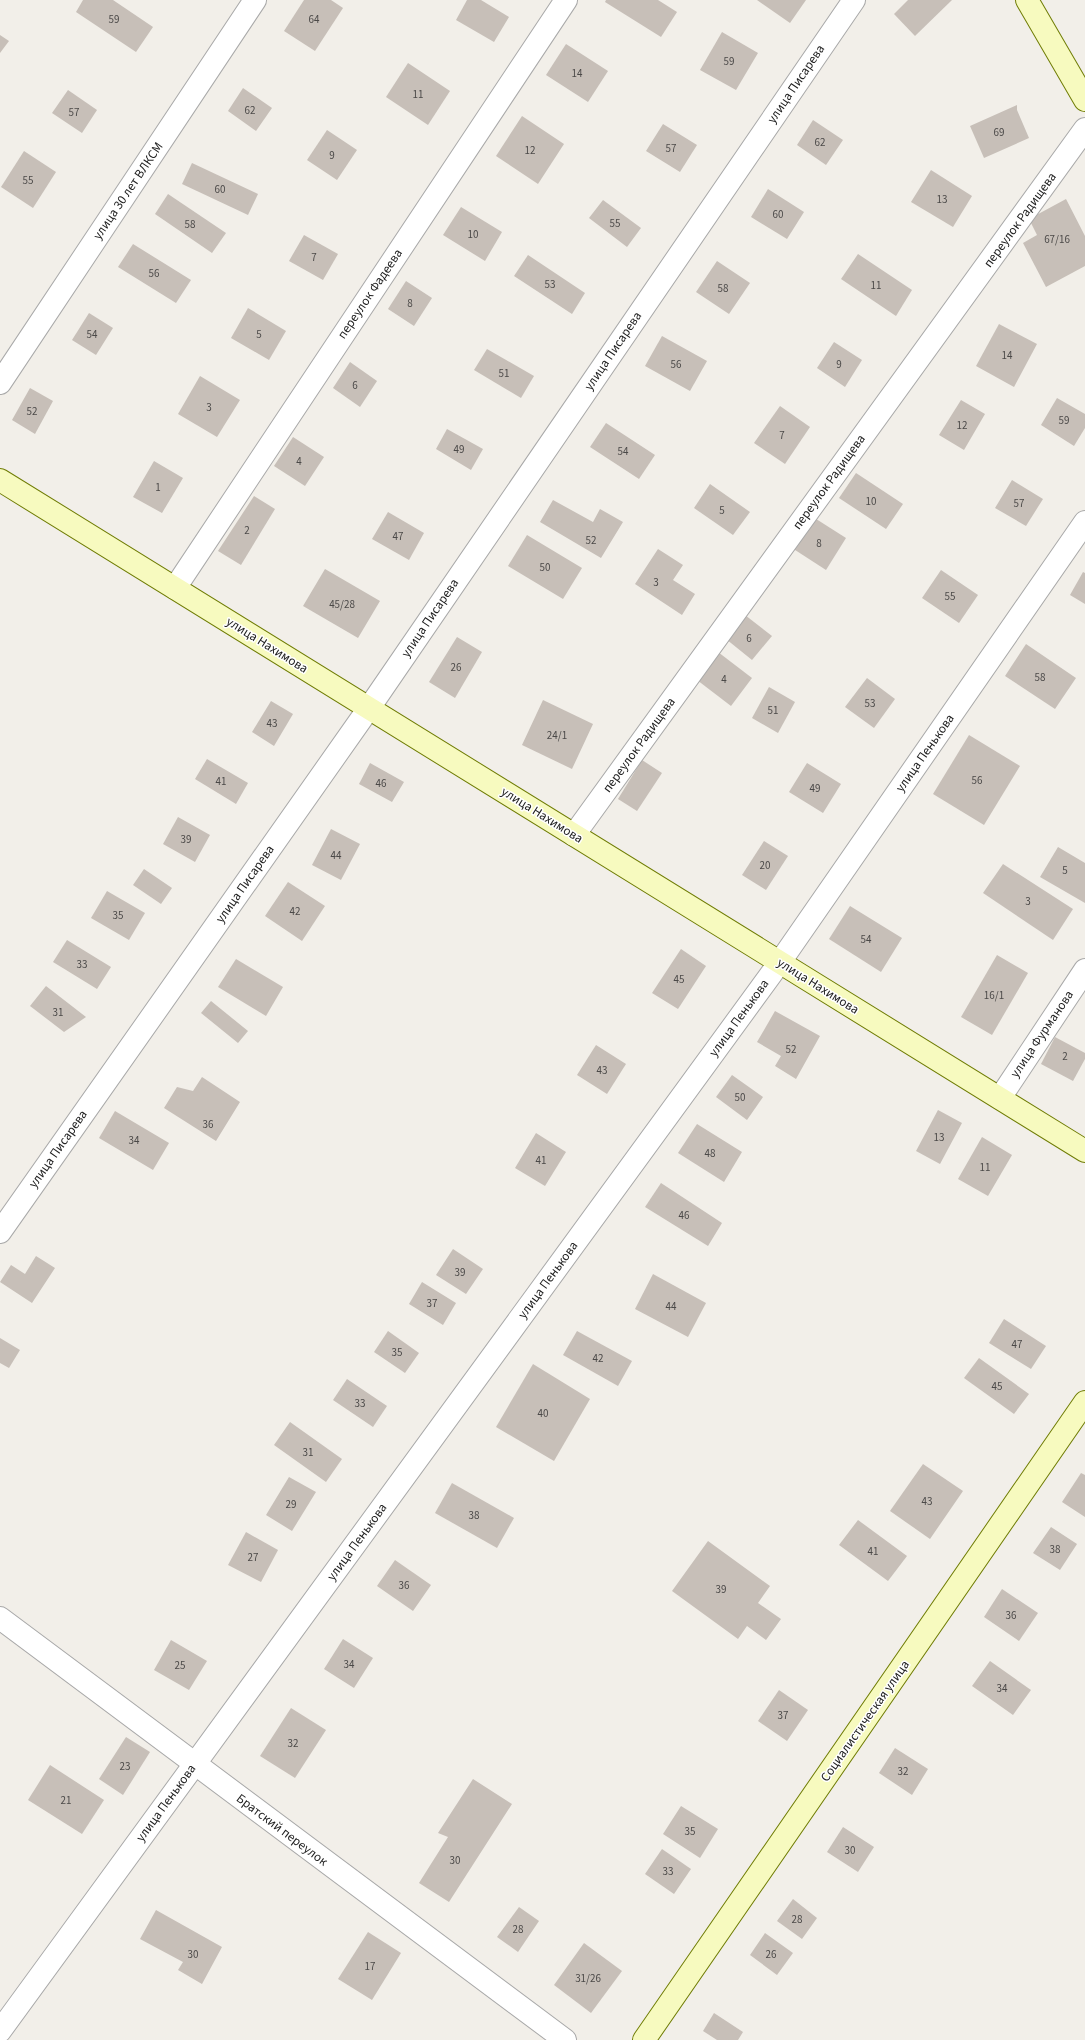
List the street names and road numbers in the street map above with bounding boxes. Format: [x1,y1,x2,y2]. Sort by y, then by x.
street label: улица Писарева [763,41,829,127]
street label: улица 30 лет ВЛКСМ [89,139,167,243]
street label: переулок Радищева [979,169,1061,271]
street label: переулок Фадеева [333,245,407,343]
street label: улица Писарева [580,308,646,394]
street label: переулок Радищева [788,431,870,533]
street label: улица Писарева [397,575,463,661]
street label: улица Нахимова [223,613,311,677]
street label: переулок Радищева [598,694,680,796]
street label: улица Пенькова [891,710,959,796]
street label: улица Нахимова [498,783,586,847]
street label: улица Писарева [211,841,279,927]
street label: улица Нахимова [774,954,862,1018]
street label: улица Пенькова [705,976,773,1060]
street label: улица Фурманова [1006,987,1078,1081]
street label: улица Писарева [24,1106,92,1192]
street label: улица Пенькова [514,1238,582,1322]
street label: улица Пенькова [323,1500,391,1584]
street label: Социалистическая улица [816,1657,914,1785]
street label: улица Пенькова [132,1761,200,1845]
street label: Братский переулок [233,1790,332,1871]

